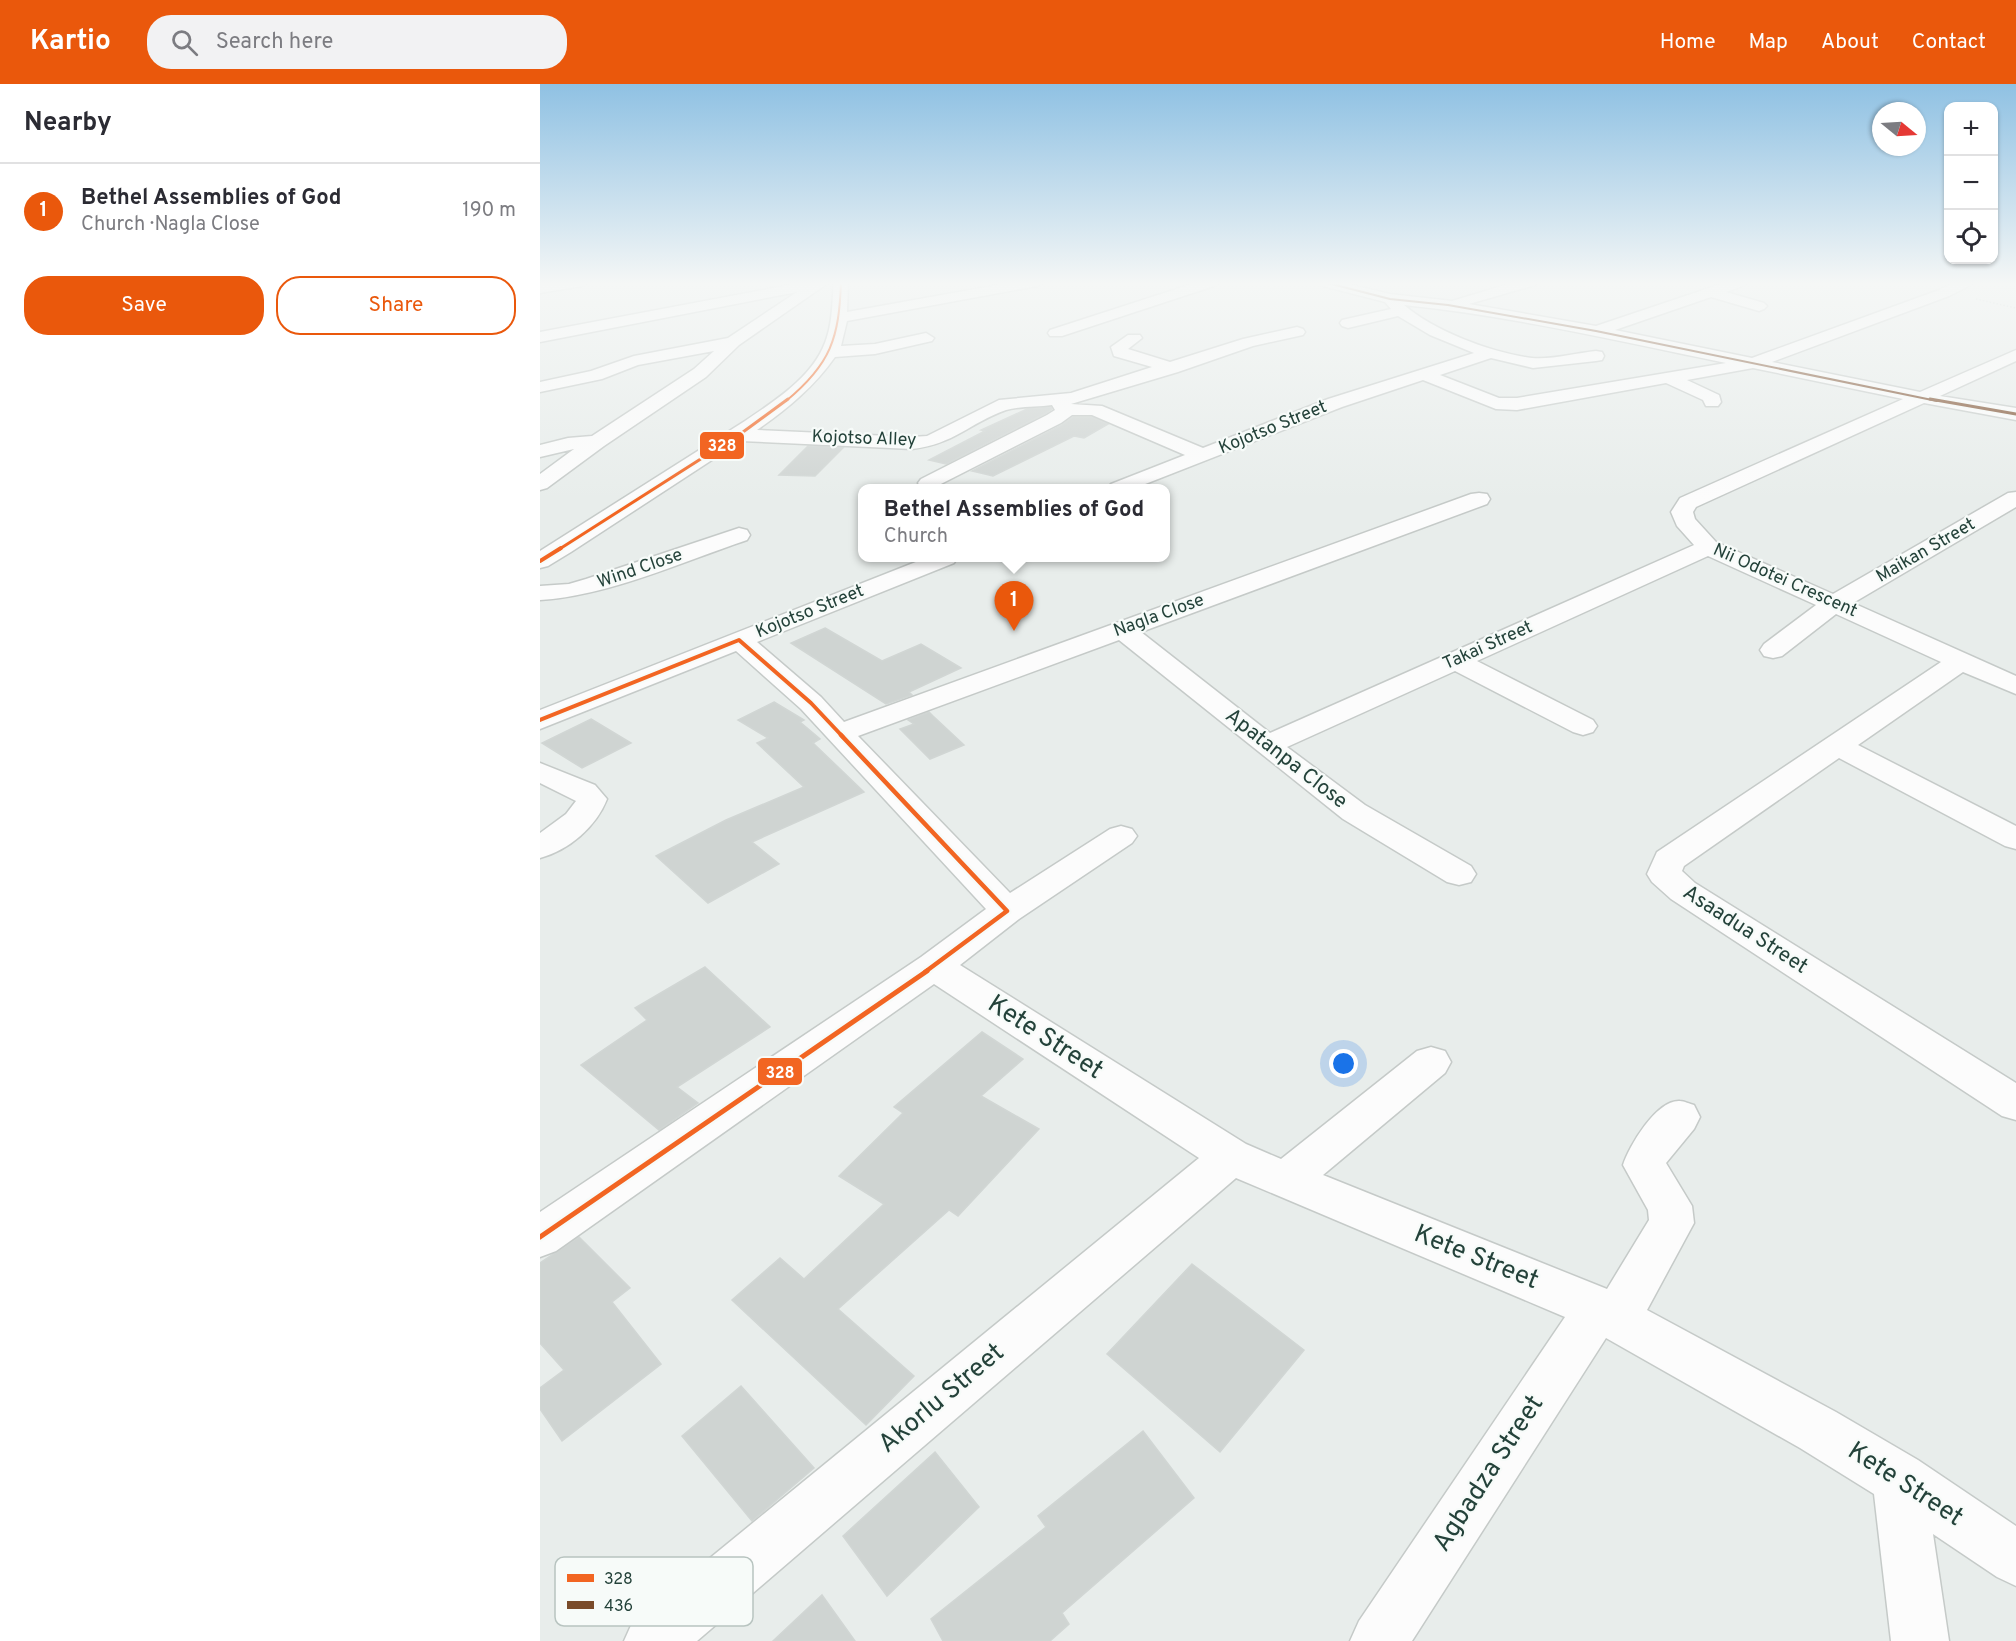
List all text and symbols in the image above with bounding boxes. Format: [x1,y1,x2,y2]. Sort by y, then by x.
search box [147,15,567,69]
text: Kartio [30,24,111,60]
icon: search [168,26,201,59]
text: Search here [216,29,333,56]
text: Home [1660,29,1716,56]
text: Map [1749,29,1788,56]
text: About [1821,29,1879,56]
text: Contact [1912,29,1986,56]
north arrow [1872,102,1926,156]
map controls [1944,102,1998,264]
button: + [1944,102,1998,156]
text: Nearby [24,107,112,140]
button: − [1944,156,1998,210]
text: Bethel Assemblies of God [81,185,341,212]
text: 1 [40,198,48,224]
text: 190 m [462,198,516,224]
button: locate [1944,210,1998,264]
text: Church · Nagla Close [81,212,260,238]
button: Save [24,276,264,335]
button: Share [276,276,516,335]
street label: Kojotso Street [1216,396,1330,460]
street label: Kojotso Alley [811,426,917,452]
line badge: 328 [699,431,745,460]
text: 328 [707,437,737,457]
popup [858,484,1170,562]
text: Bethel Assemblies of God [884,497,1144,524]
street label: Maikan Street [1872,513,1980,589]
text: Church [884,524,948,550]
street label: Nii Odotei Crescent [1709,539,1861,623]
street label: Wind Close [594,544,686,594]
street label: Kojotso Street [753,580,867,644]
pin: 1 [994,582,1034,631]
street label: Nagla Close [1111,589,1207,643]
street label: Takai Street [1440,616,1536,676]
street label: Apatanpa Close [1219,703,1353,815]
street label: Asaadua Street [1677,879,1813,981]
street label: Kete Street [981,988,1109,1088]
your location [1329,1049,1358,1078]
line badge: 328 [757,1057,803,1086]
text: 328 [765,1064,795,1084]
street label: Kete Street [1409,1218,1543,1298]
street label: Akorlu Street [872,1337,1012,1461]
street label: Agbadza Street [1426,1389,1552,1559]
street label: Kete Street [1841,1435,1969,1535]
legend [555,1557,753,1626]
text: 328 [604,1570,633,1590]
text: 436 [604,1597,633,1617]

